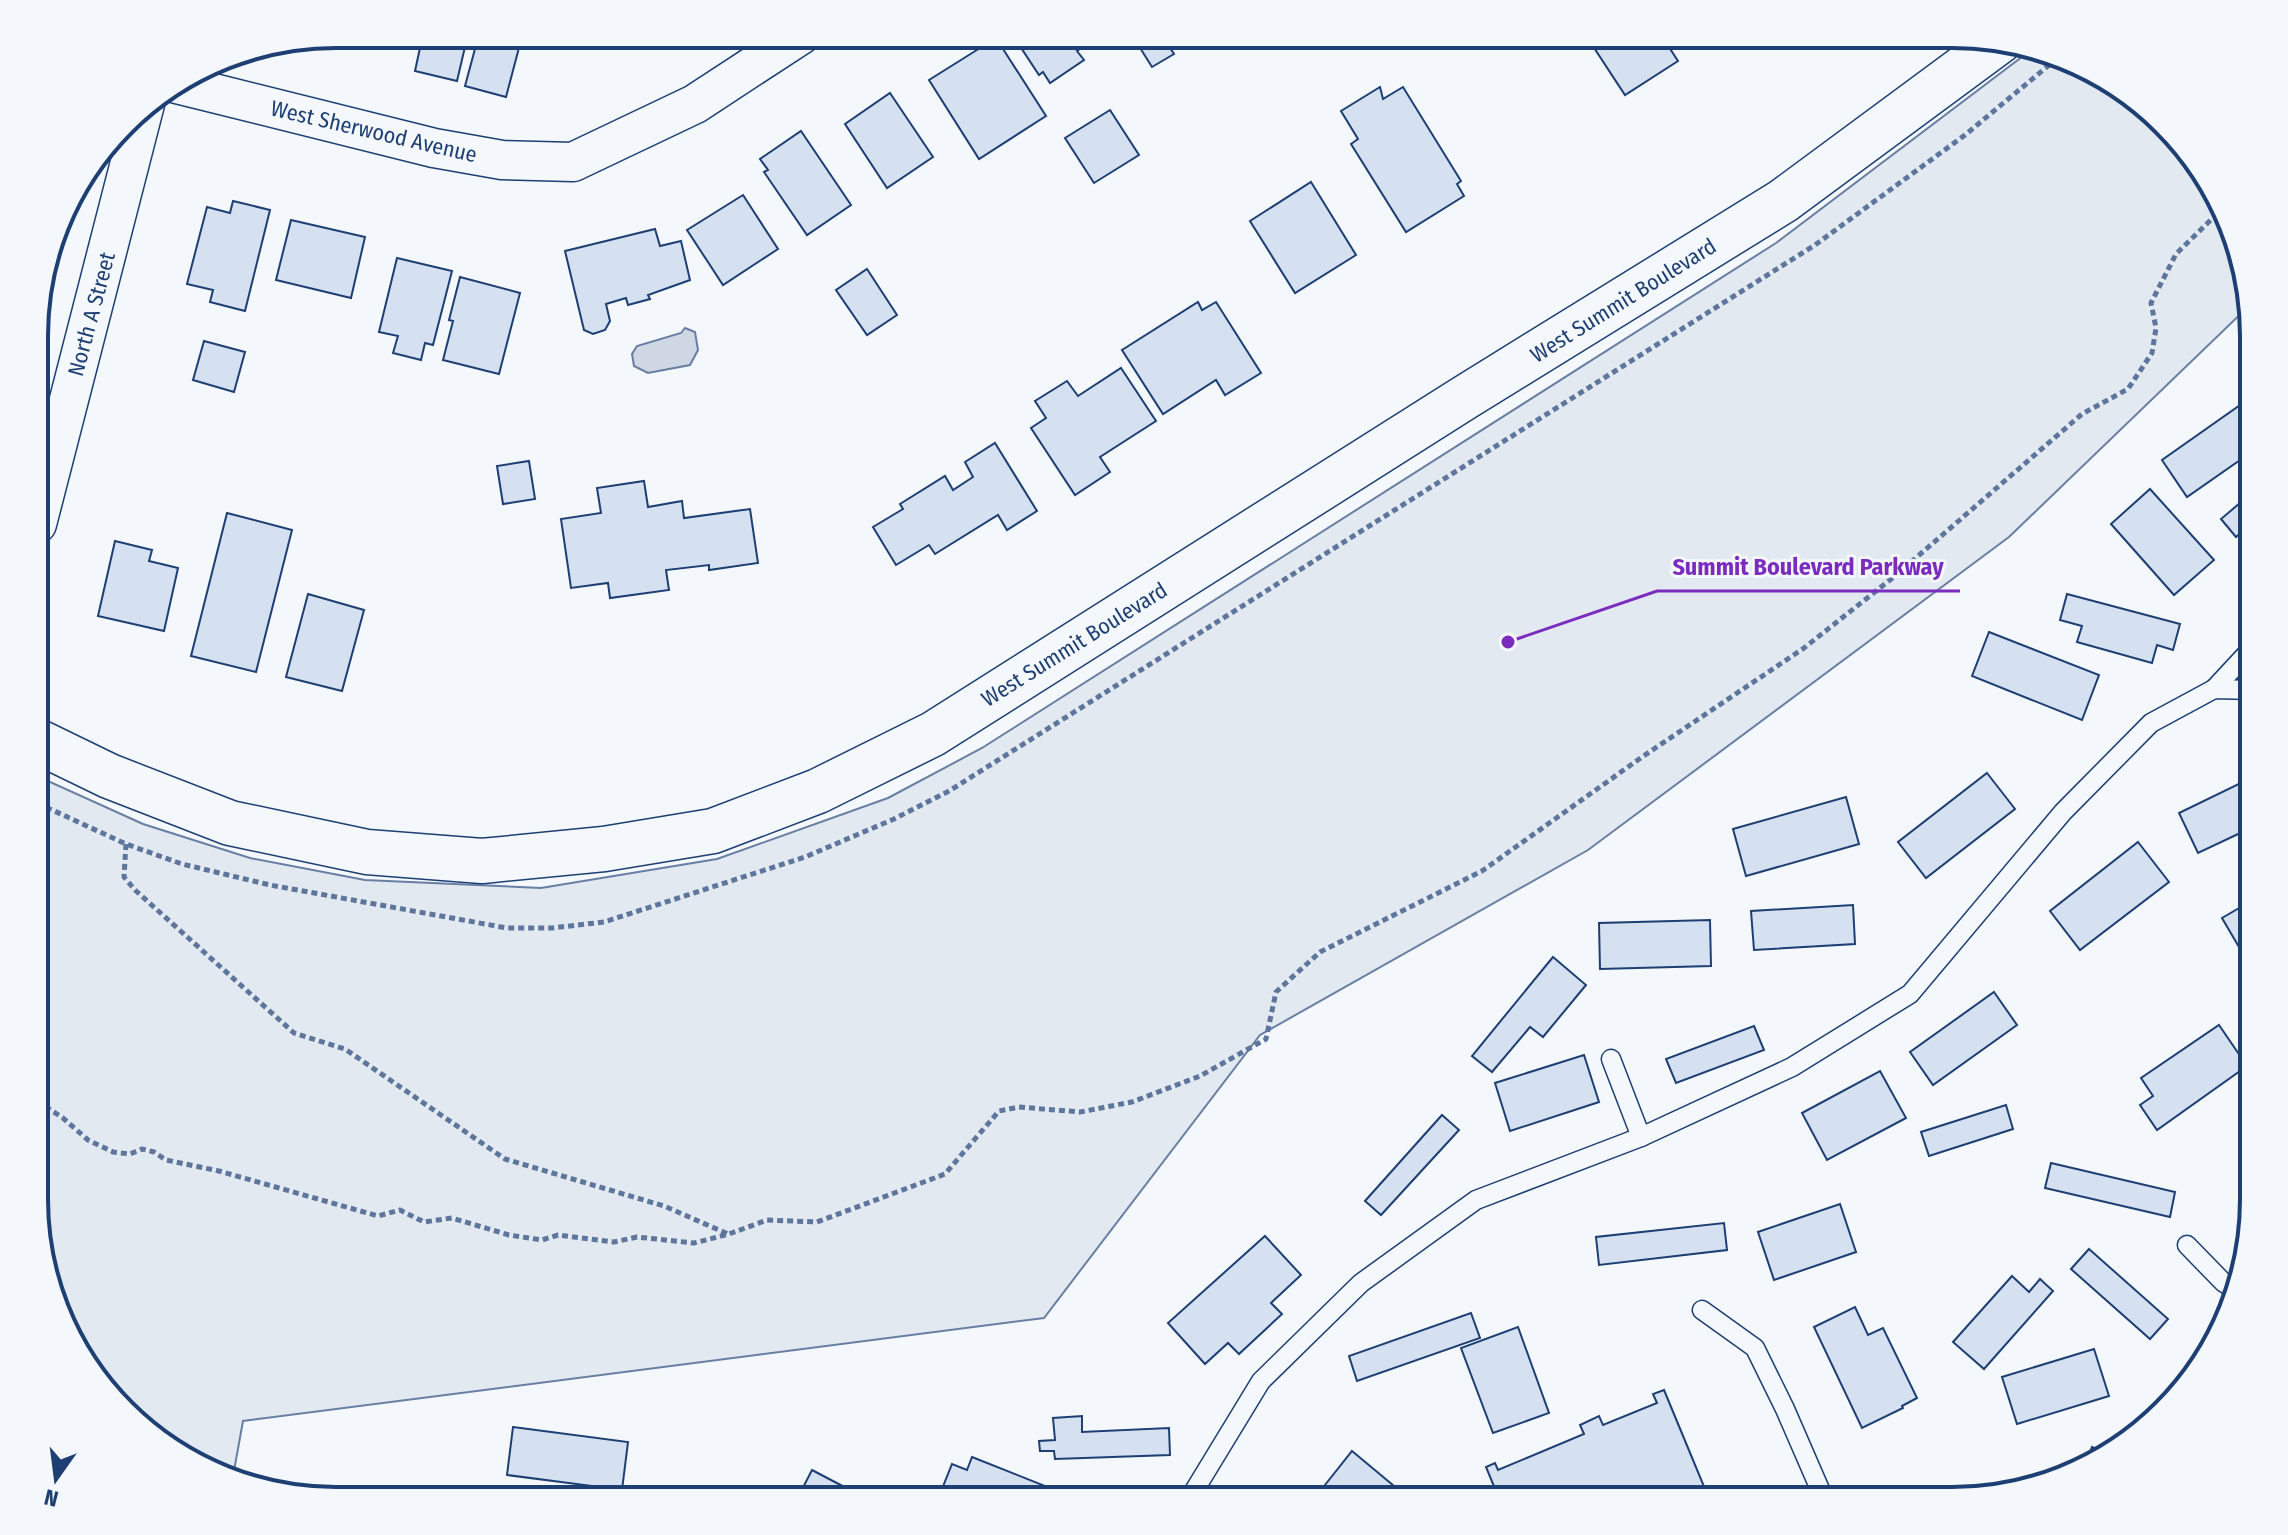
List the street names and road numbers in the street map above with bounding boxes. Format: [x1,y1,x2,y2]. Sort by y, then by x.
street label: West Sherwood Avenue [268,95,480,168]
street label: West Summit Boulevard [1525,232,1721,369]
street label: North A Street [62,248,121,379]
street label: West Summit Boulevard [976,576,1172,713]

